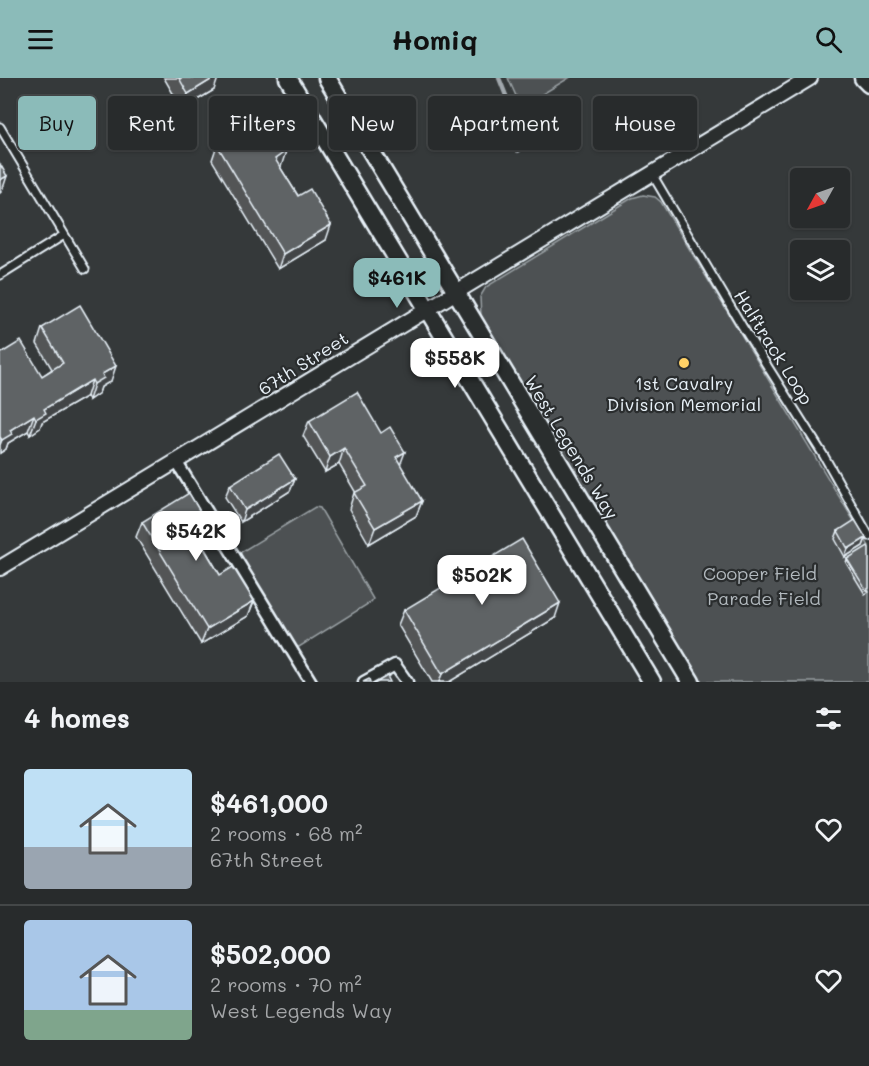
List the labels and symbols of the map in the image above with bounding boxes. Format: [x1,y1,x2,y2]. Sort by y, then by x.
north arrow [790,168,850,228]
pin: $461K [355,258,439,309]
street label: Halftrack Loop [729,285,819,409]
street label: 67th Street [253,326,353,400]
pin: $558K [413,338,497,389]
marker: 1st Cavalry Division Memorial [677,356,691,370]
street label: West Legends Way [520,371,624,523]
place label: 1st Cavalry Division Memorial [607,371,761,416]
pin: $542K [154,511,238,562]
pin: $502K [440,555,524,606]
park label: Cooper Field [703,561,817,585]
park label: Parade Field [707,586,821,610]

